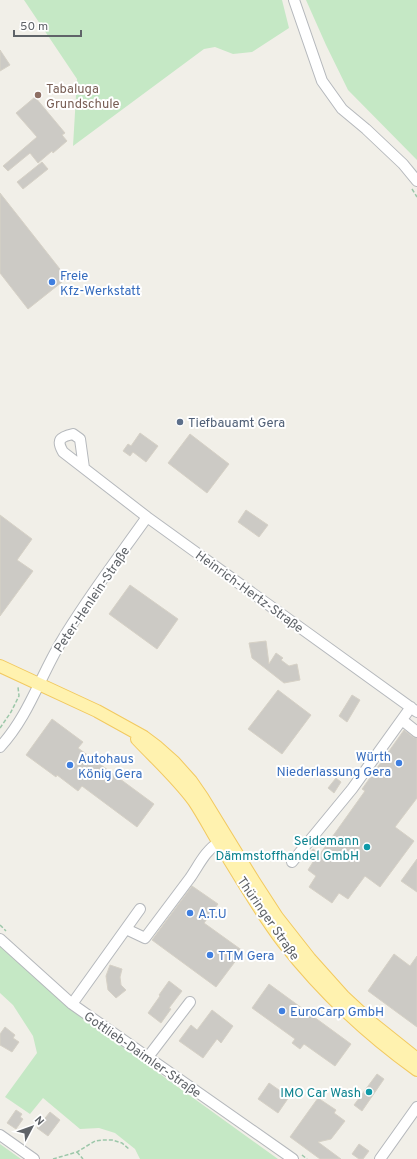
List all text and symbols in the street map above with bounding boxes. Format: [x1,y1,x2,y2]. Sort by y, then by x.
scale bar [14,12,81,38]
text: 50 m [20,19,48,35]
place label: Tabaluga Grundschule [46,82,120,113]
marker: Tabaluga Grundschule [33,90,43,100]
place label: Freie Kfz-Werkstatt [60,269,141,300]
marker: Freie Kfz-Werkstatt [47,277,57,287]
place label: Tiefbauamt Gera [188,416,285,432]
marker: Tiefbauamt Gera [175,417,185,427]
street label: Peter-Henlein-Straße [51,544,134,656]
street label: Heinrich-Hertz-Straße [192,548,306,637]
place label: Würth Niederlassung Gera [277,750,391,781]
place label: Autohaus König Gera [78,752,142,783]
marker: Würth Niederlassung Gera [394,758,404,768]
marker: Autohaus König Gera [65,760,75,770]
place label: Seidemann Dämmstoffhandel GmbH [215,834,359,865]
marker: Seidemann Dämmstoffhandel GmbH [362,842,372,852]
street label: Thüringer Straße [233,874,302,964]
place label: A.T.U [198,907,227,923]
marker: A.T.U [185,908,195,918]
place label: TTM Gera [218,949,274,965]
marker: TTM Gera [205,950,215,960]
place label: EuroCarp GmbH [290,1005,384,1021]
marker: EuroCarp GmbH [277,1006,287,1016]
street label: Gottlieb-Daimler-Straße [80,1009,204,1102]
place label: IMO Car Wash [280,1086,361,1102]
marker: IMO Car Wash [364,1087,374,1097]
north arrow [12,1107,52,1147]
text: N [31,1114,47,1129]

